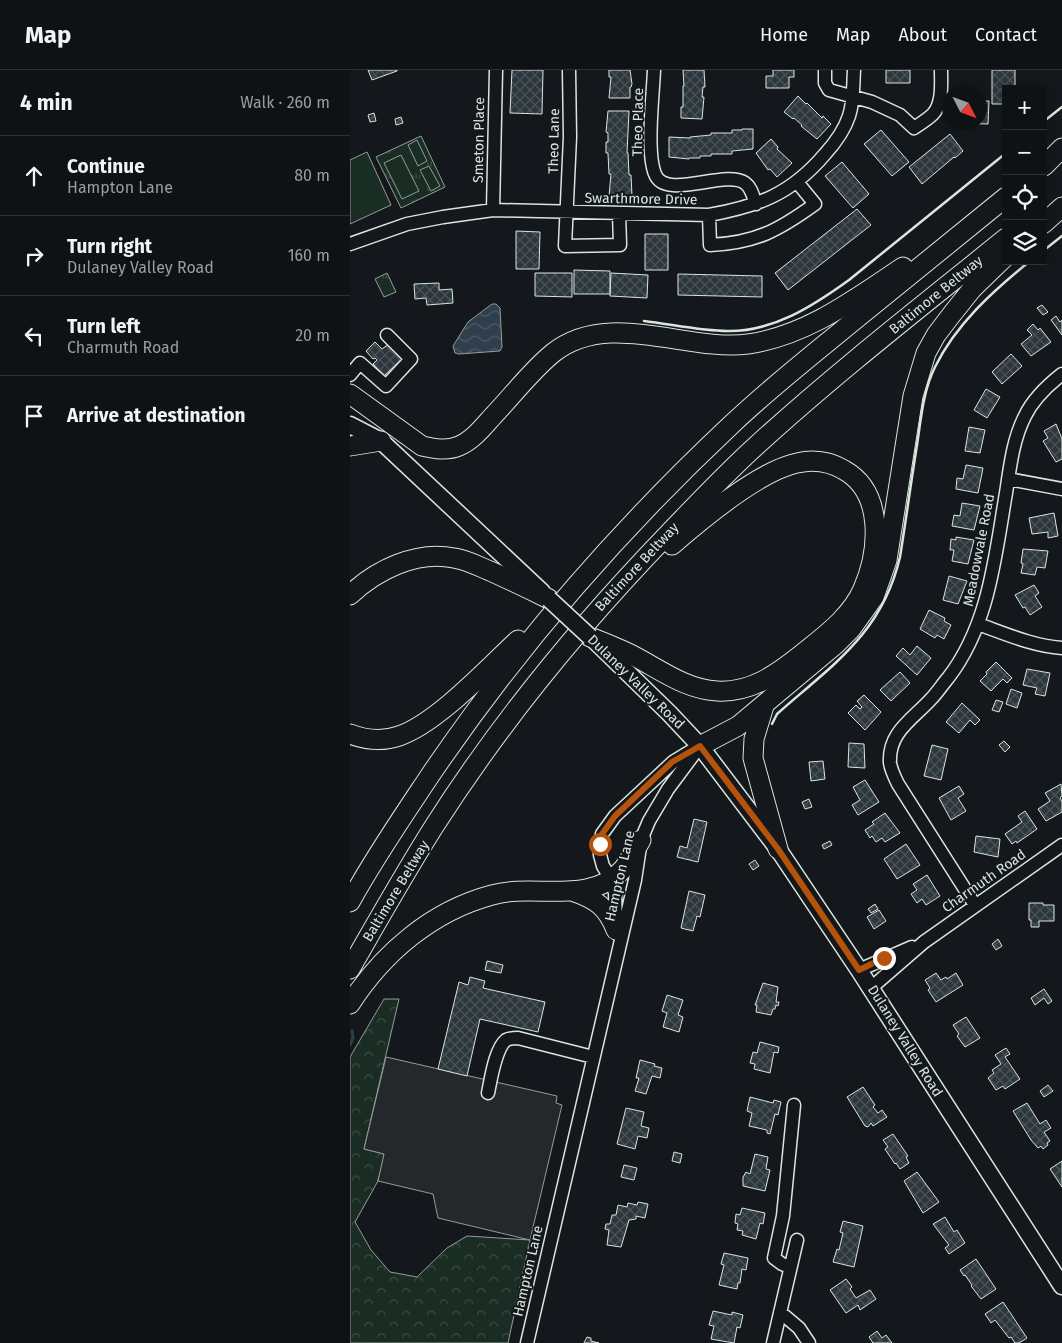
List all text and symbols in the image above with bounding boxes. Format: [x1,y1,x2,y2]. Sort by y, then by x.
text: Map [25,21,71,49]
text: Home [760,24,808,46]
text: Map [836,24,870,46]
text: About [898,24,947,46]
text: Contact [975,24,1037,46]
north arrow [942,85,987,130]
map controls [1002,85,1047,265]
button: + [1002,85,1047,130]
street label: Theo Place [629,88,647,156]
text: 4 min [20,90,73,116]
text: Walk · 260 m [240,93,330,112]
street label: Smeton Place [470,97,488,183]
street label: Theo Lane [545,108,563,174]
button: − [1002,130,1047,175]
text: Continue [67,155,145,178]
icon: ahead [20,162,48,190]
text: 80 m [294,166,330,185]
button: locate [1002,175,1047,220]
text: Hampton Lane [67,178,173,197]
street label: Swarthmore Drive [584,190,698,208]
button: layers [1002,220,1047,265]
text: Turn right [67,235,152,258]
icon: right [20,242,48,270]
text: 160 m [288,246,330,265]
street label: Baltimore Beltway [886,252,986,338]
text: Dulaney Valley Road [67,258,214,277]
text: Turn left [67,315,141,338]
icon: left [20,322,48,350]
text: 20 m [295,326,330,345]
text: Charmuth Road [67,338,179,357]
icon: arrive [20,402,48,430]
text: Arrive at destination [67,404,246,427]
street label: Meadowvale Road [960,492,998,608]
street label: Baltimore Beltway [592,519,683,615]
street label: Dulaney Valley Road [584,631,688,733]
street label: Hampton Lane [601,829,639,923]
route start [589,833,612,856]
street label: Baltimore Beltway [359,837,433,945]
street label: Charmuth Road [939,846,1029,916]
route end [873,947,896,970]
street label: Dulaney Valley Road [864,982,946,1100]
street label: Hampton Lane [509,1224,547,1318]

